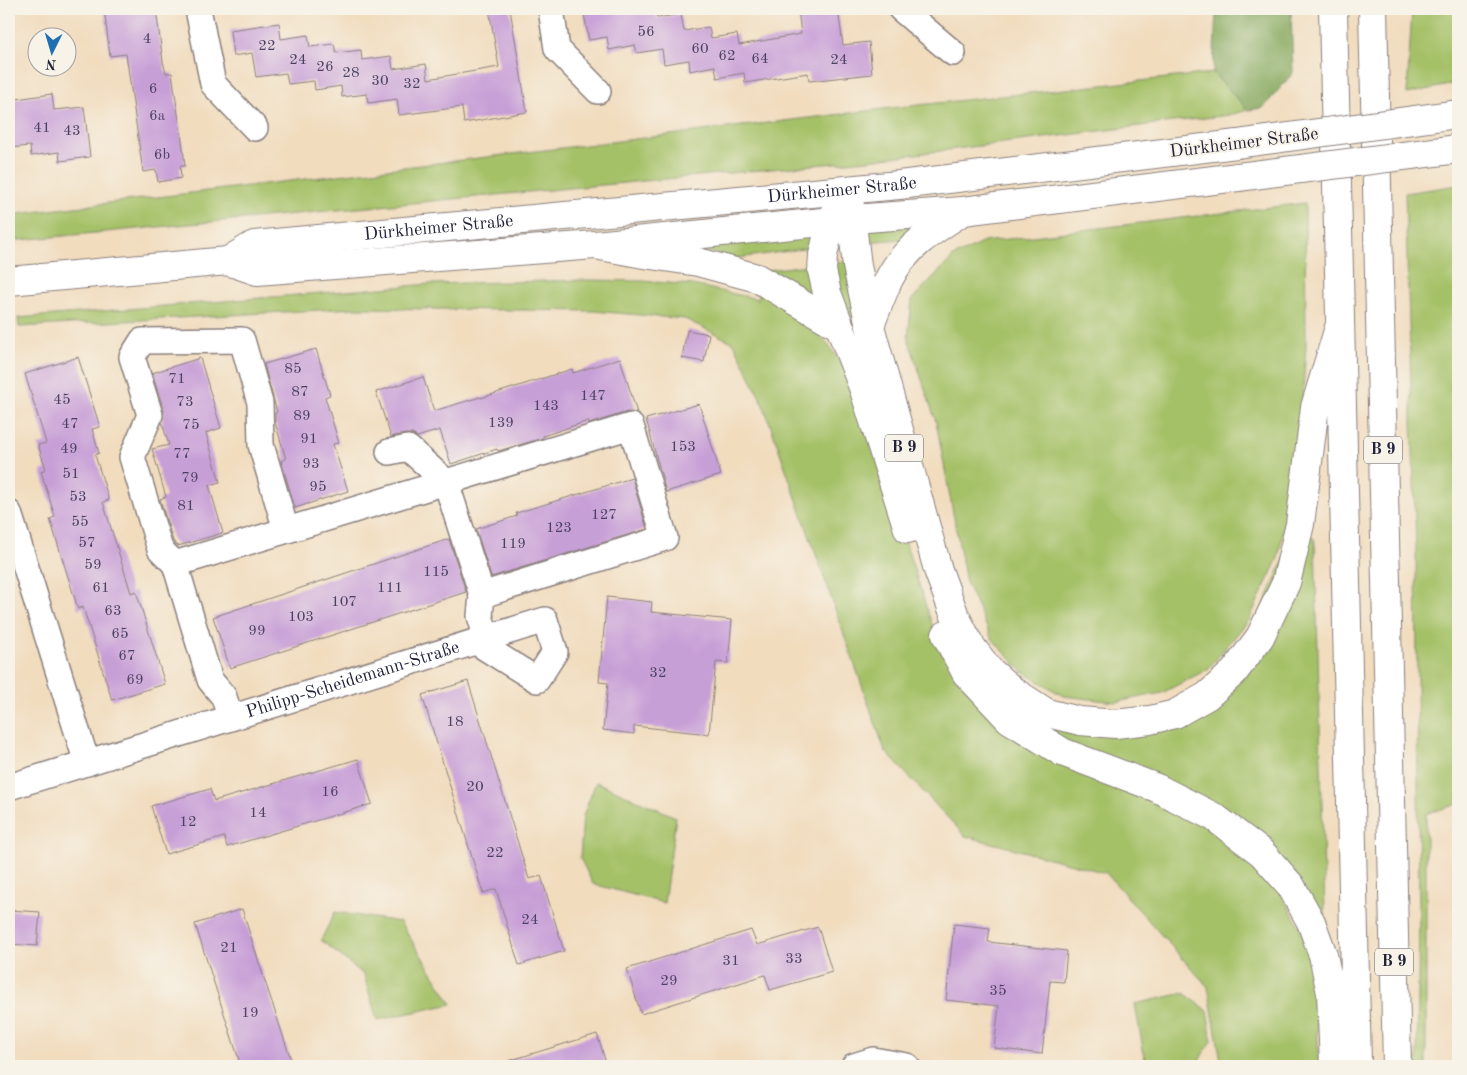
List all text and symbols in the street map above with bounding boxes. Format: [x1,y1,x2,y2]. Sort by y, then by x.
house number: 56 [637,25,655,40]
north arrow [28,28,78,78]
house number: 4 [143,32,151,47]
house number: 22 [258,39,276,54]
house number: 60 [691,42,709,57]
house number: 62 [718,49,736,64]
house number: 64 [751,52,769,67]
house number: 24 [289,53,307,68]
house number: 24 [830,53,848,68]
text: N [45,56,57,71]
house number: 26 [316,60,334,75]
house number: 28 [342,66,360,81]
house number: 30 [371,74,389,89]
house number: 32 [403,77,421,92]
house number: 6 [149,82,157,97]
house number: 6a [149,109,166,124]
house number: 41 [33,121,51,136]
house number: 43 [63,124,81,139]
street label: Dürkheimer Straße [1169,125,1319,161]
house number: 6b [154,148,170,163]
street label: Dürkheimer Straße [766,174,918,206]
street label: Dürkheimer Straße [363,212,514,244]
house number: 85 [284,362,302,377]
house number: 71 [168,372,186,387]
house number: 87 [291,385,309,400]
house number: 147 [580,389,606,404]
house number: 45 [53,393,71,408]
house number: 73 [176,395,194,410]
house number: 143 [533,399,559,414]
house number: 89 [293,409,311,424]
house number: 139 [488,416,514,431]
house number: 47 [61,417,79,432]
house number: 75 [182,418,200,433]
house number: 91 [300,432,318,447]
road number: B 9 [885,434,923,462]
road number: B 9 [1364,436,1402,464]
house number: 153 [670,440,696,455]
house number: 49 [60,442,78,457]
house number: 77 [173,447,191,462]
house number: 93 [302,457,320,472]
house number: 51 [62,467,80,482]
house number: 79 [181,471,199,486]
house number: 95 [309,480,327,495]
house number: 53 [69,490,87,505]
house number: 81 [177,499,195,514]
house number: 127 [591,508,617,523]
house number: 55 [71,515,89,530]
house number: 123 [546,521,572,536]
house number: 57 [78,536,96,551]
house number: 119 [500,537,526,552]
house number: 59 [84,558,102,573]
house number: 115 [423,565,449,580]
house number: 61 [92,581,110,596]
house number: 111 [377,581,403,596]
house number: 107 [331,595,357,610]
house number: 63 [104,604,122,619]
house number: 103 [288,610,314,625]
house number: 99 [248,624,266,639]
house number: 65 [111,627,129,642]
street label: Philipp-Scheidemann-Straße [244,638,462,722]
house number: 67 [118,649,136,664]
house number: 32 [649,666,667,681]
house number: 69 [126,673,144,688]
house number: 18 [446,715,464,730]
house number: 20 [466,780,484,795]
house number: 16 [321,785,339,800]
house number: 14 [249,806,267,821]
house number: 12 [179,815,197,830]
house number: 22 [486,846,504,861]
house number: 24 [521,913,539,928]
house number: 21 [220,941,238,956]
road number: B 9 [1375,949,1413,976]
house number: 33 [785,952,803,967]
house number: 31 [722,954,740,969]
house number: 29 [660,974,678,989]
house number: 35 [989,984,1007,999]
house number: 19 [241,1006,259,1021]

